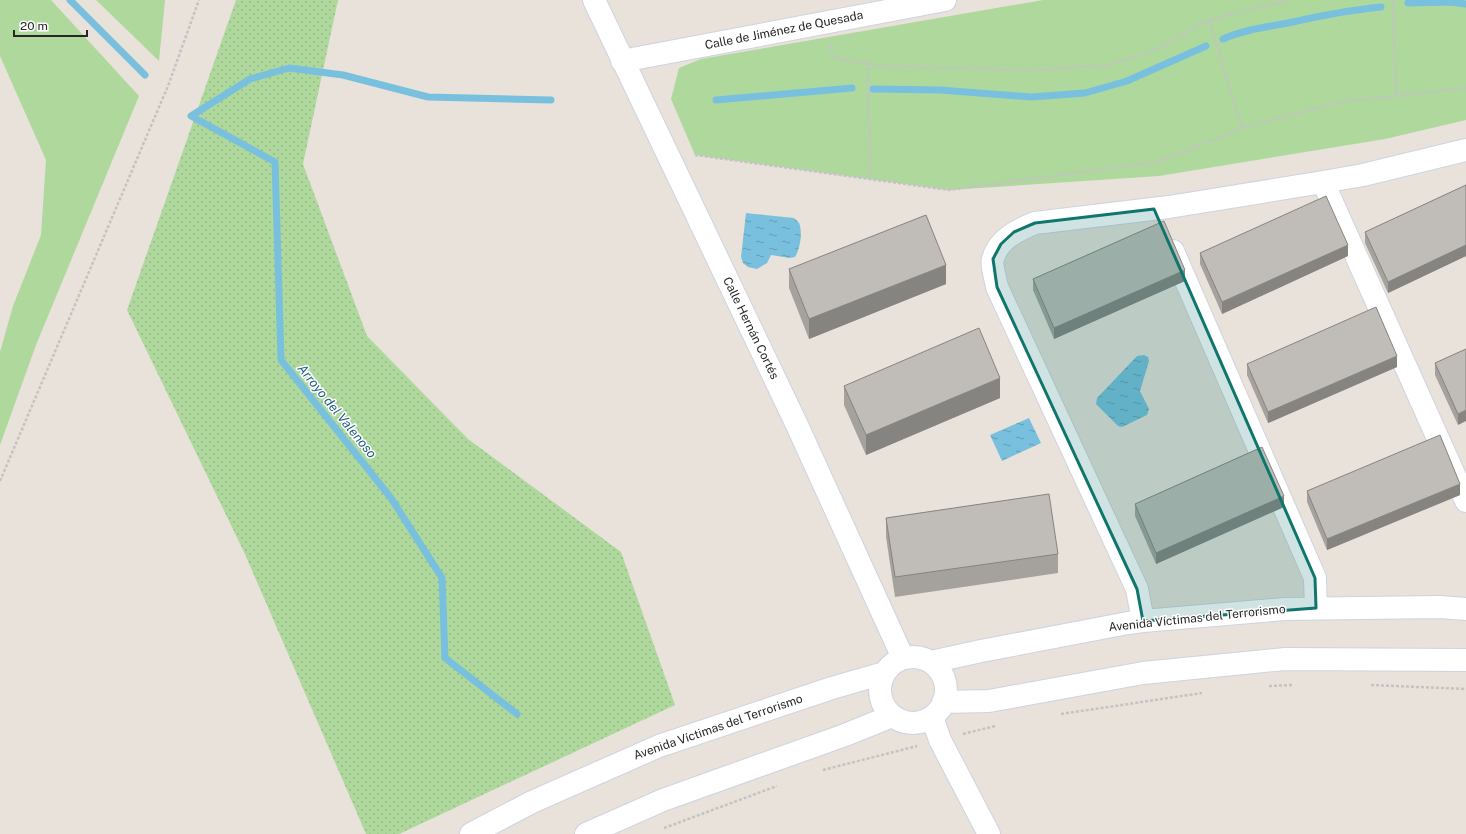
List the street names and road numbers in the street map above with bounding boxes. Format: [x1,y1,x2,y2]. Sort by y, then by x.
street label: Calle de Jiménez de Quesada [704,8,864,52]
street label: Calle Hernán Cortés [720,275,782,381]
street label: Avenida Víctimas del Terrorismo [1108,602,1286,634]
street label: Avenida Víctimas del Terrorismo [632,691,805,763]

